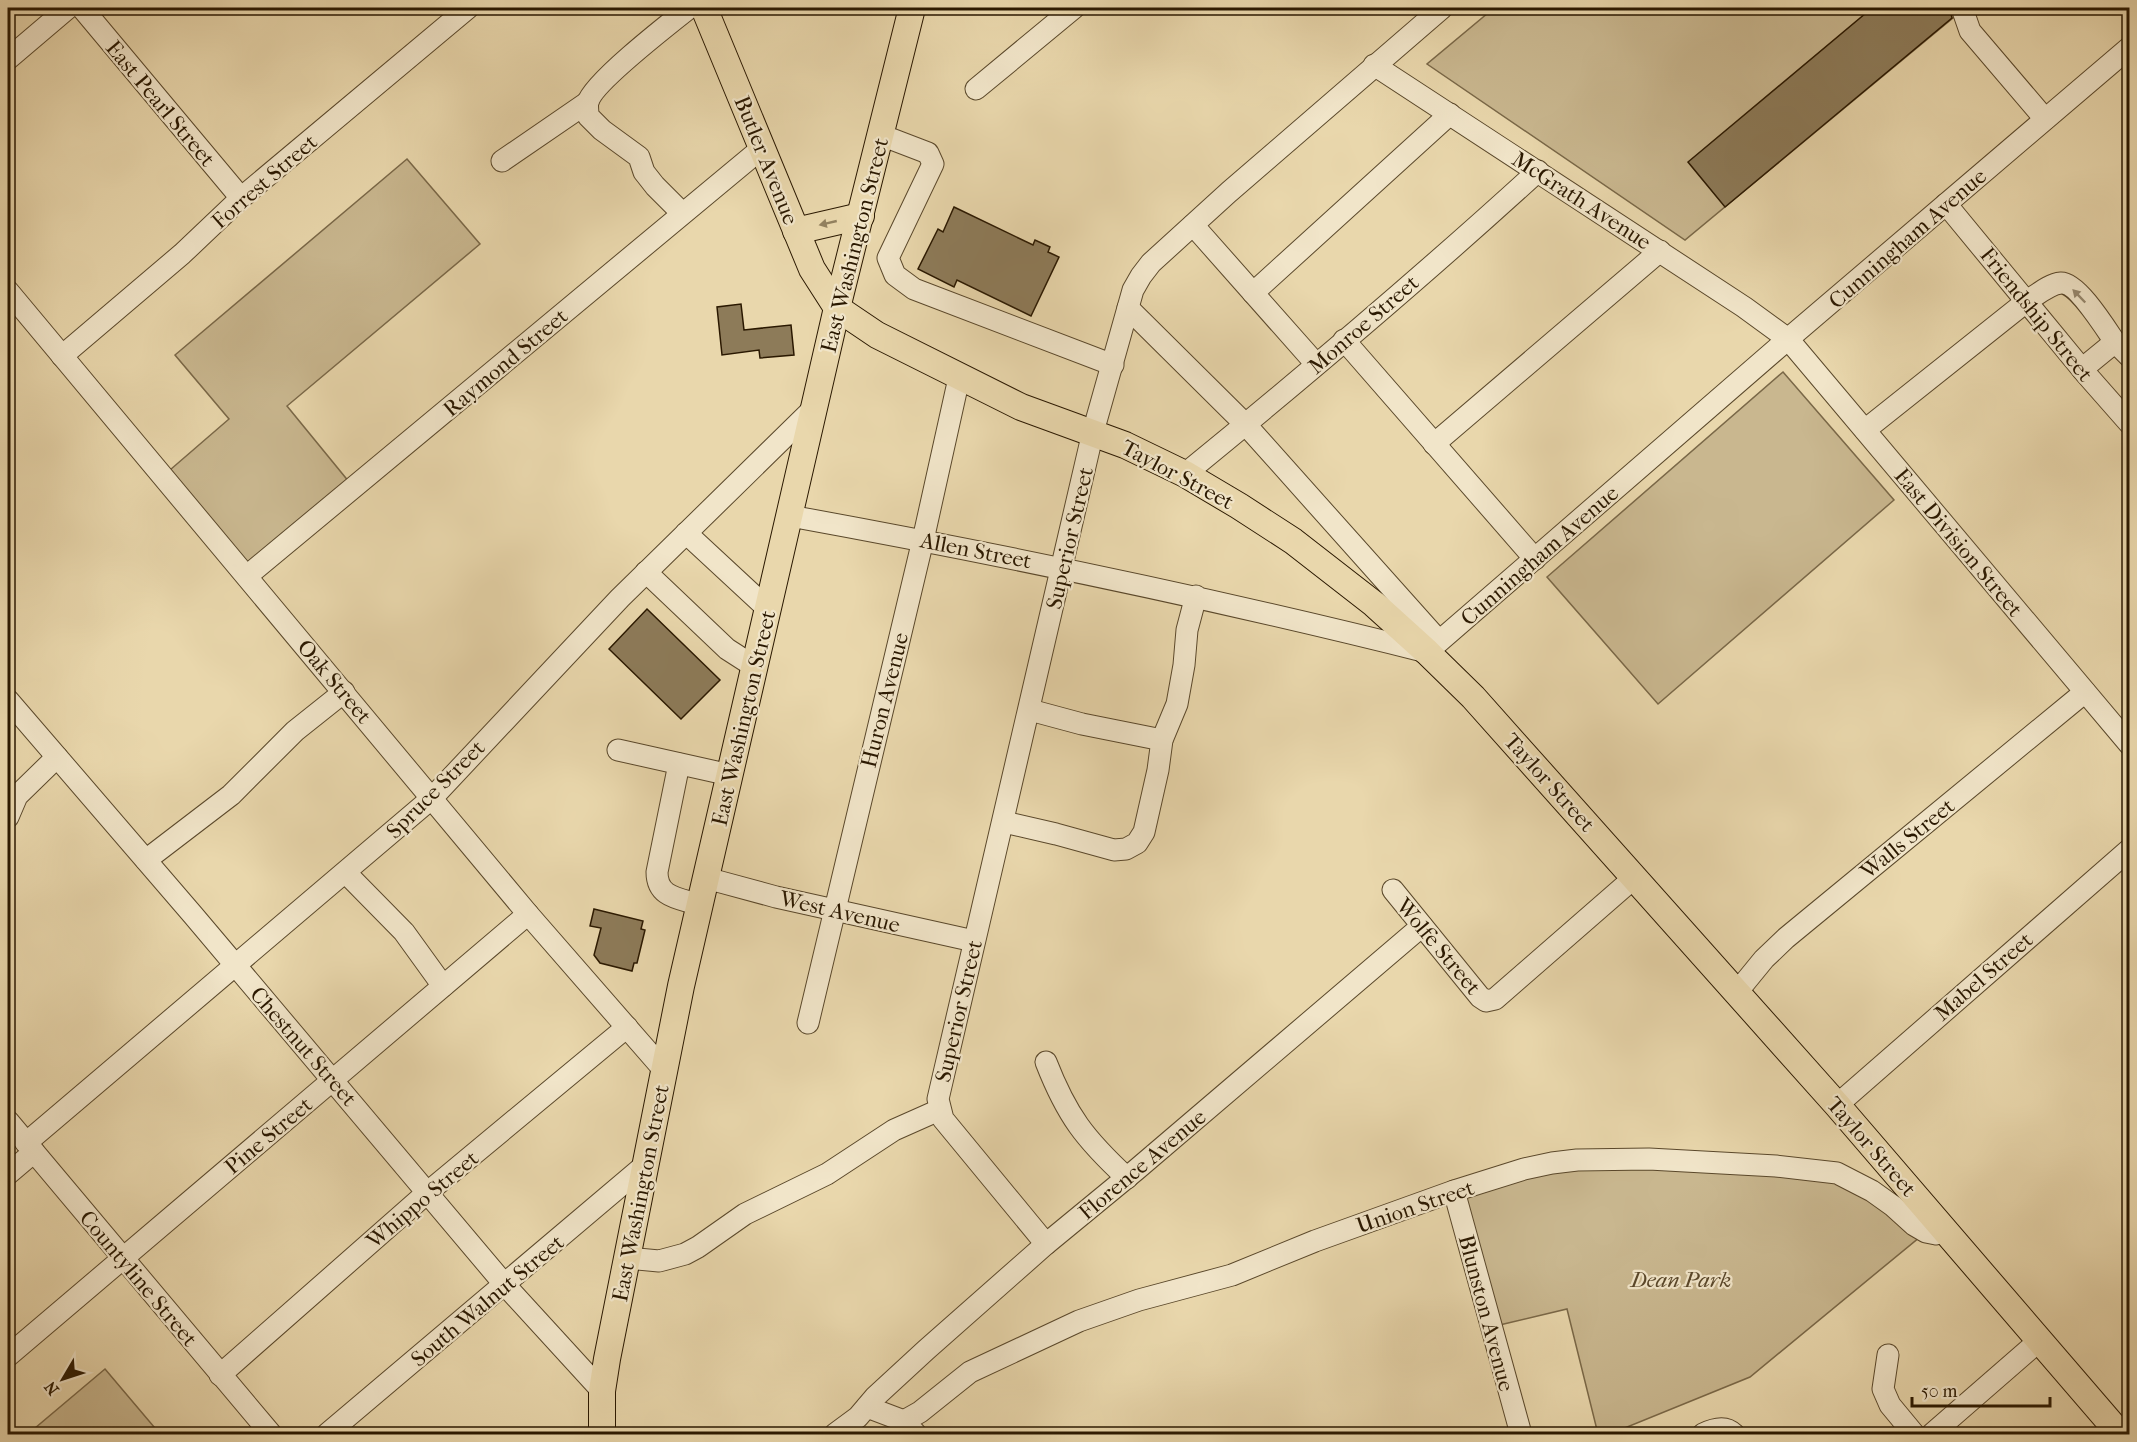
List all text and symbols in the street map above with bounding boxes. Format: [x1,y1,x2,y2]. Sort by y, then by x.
street label: East Pearl Street [100,35,220,172]
street label: Butler Avenue [728,92,804,229]
street label: Forrest Street [207,129,323,235]
street label: East Washington Street [816,135,894,355]
street label: McGrath Avenue [1507,146,1656,256]
street label: Cunningham Avenue [1824,163,1992,314]
one-way arrow [819,219,838,229]
street label: Friendship Street [1974,242,2098,387]
street label: Monroe Street [1303,270,1424,380]
one-way arrow [2073,289,2087,303]
street label: Raymond Street [438,303,573,422]
street label: Taylor Street [1117,434,1238,515]
street label: East Division Street [1889,463,2028,622]
street label: Superior Street [1041,464,1099,612]
street label: Cunningham Avenue [1456,480,1624,631]
street label: Allen Street [917,527,1034,575]
street label: East Washington Street [706,608,781,829]
street label: Huron Avenue [856,630,914,771]
street label: Oak Street [292,634,377,729]
street label: Taylor Street [1498,728,1600,837]
street label: Spruce Street [381,735,490,844]
street label: Walls Street [1855,793,1960,885]
street label: West Avenue [776,885,903,938]
street label: Wolfe Street [1390,892,1486,1000]
street label: Mabel Street [1929,927,2038,1026]
street label: Superior Street [930,937,988,1085]
street label: Chestnut Street [244,982,362,1112]
street label: East Washington Street [607,1082,675,1304]
street label: Pine Street [220,1092,318,1180]
street label: Taylor Street [1821,1092,1922,1202]
street label: Florence Avenue [1074,1104,1212,1226]
street label: Whippo Street [361,1145,484,1255]
street label: Union Street [1353,1175,1478,1239]
street label: Countyline Street [74,1205,203,1352]
street label: South Walnut Street [406,1229,569,1372]
street label: Blunston Avenue [1453,1232,1519,1394]
park label: Dean Park [1629,1267,1731,1293]
north arrow [33,1349,93,1409]
scale bar [1912,1370,2050,1408]
text: N [40,1377,63,1399]
text: 50 m [1921,1381,1958,1402]

